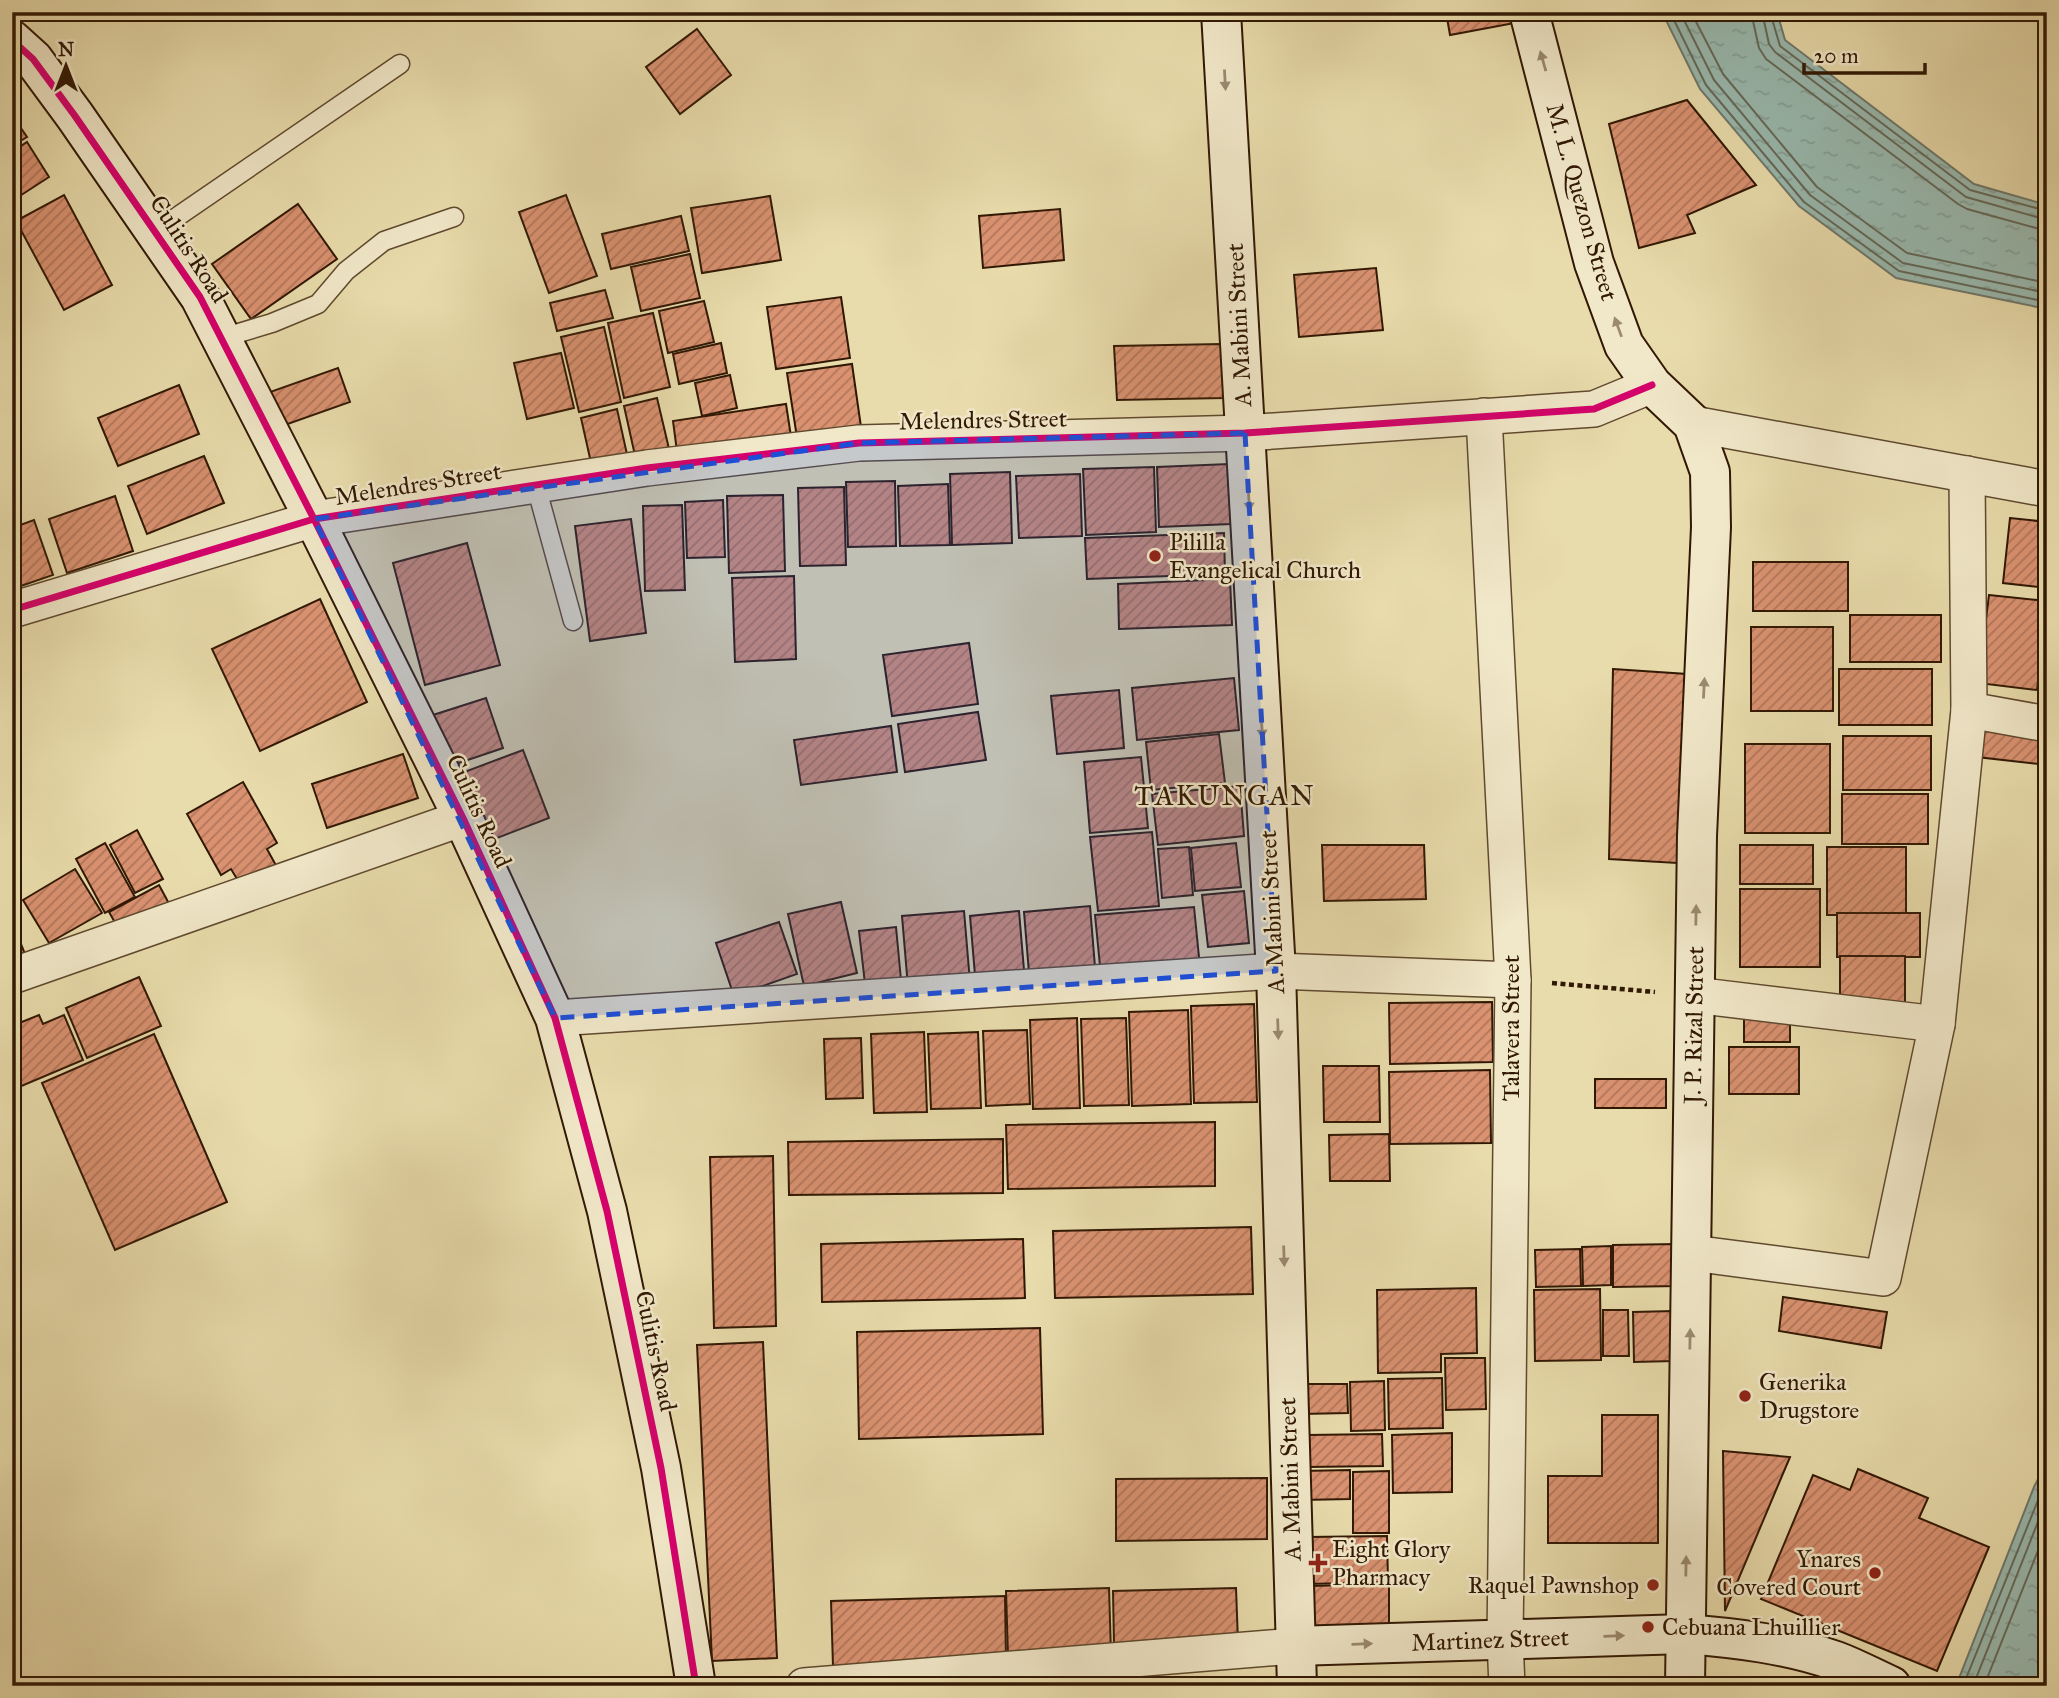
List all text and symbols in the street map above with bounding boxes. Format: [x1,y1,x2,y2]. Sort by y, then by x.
north arrow [32,32,102,102]
scale bar [1804,32,1924,76]
text: N [58,38,74,61]
text: 20 m [1814,43,1859,69]
one-way arrow [1537,49,1548,71]
one-way arrow [1220,70,1231,92]
street label: M. L. Quezon Street [1540,100,1625,305]
street label: Culitis Road [143,190,235,308]
street label: A. Mabini Street [1220,242,1258,409]
one-way arrow [1612,316,1623,337]
street label: Melendres Street [899,404,1068,436]
street label: Melendres Street [333,456,504,512]
one-way arrow [1244,490,1255,512]
place label: Pililla Evangelical Church [1169,527,1361,585]
marker: Pililla Evangelical Church [1147,548,1163,564]
one-way arrow [1698,677,1709,699]
one-way arrow [1257,717,1268,739]
street label: Culitis Road [440,749,518,873]
district label: TAKUNGAN [1134,778,1316,813]
street label: A. Mabini Street [1253,829,1291,996]
one-way arrow [1690,904,1701,926]
street label: J. P. Rizal Street [1678,945,1710,1107]
street label: Talavera Street [1496,954,1526,1101]
one-way arrow [1272,1018,1283,1040]
one-way arrow [1278,1245,1289,1267]
street label: Culitis Road [629,1288,683,1414]
one-way arrow [1685,1327,1696,1349]
place label: Generika Drugstore [1759,1367,1859,1425]
marker: Generika Drugstore [1737,1388,1753,1404]
street label: A. Mabini Street [1272,1396,1308,1562]
place label: Eight Glory Pharmacy [1332,1534,1451,1592]
place label: Ynares Covered Court [1716,1544,1861,1602]
marker: Eight Glory Pharmacy [1310,1555,1326,1571]
one-way arrow [1680,1555,1692,1577]
marker: Ynares Covered Court [1867,1565,1883,1581]
place label: Raquel Pawnshop [1468,1570,1639,1600]
marker: Raquel Pawnshop [1645,1577,1661,1593]
place label: Cebuana Lhuillier [1662,1612,1840,1642]
marker: Cebuana Lhuillier [1640,1619,1656,1635]
street label: Martinez Street [1411,1622,1570,1658]
one-way arrow [1604,1631,1626,1642]
one-way arrow [1352,1638,1374,1649]

